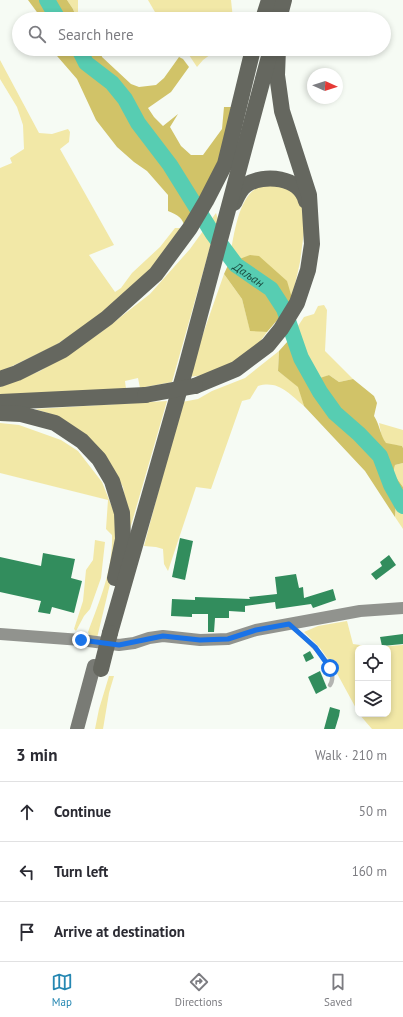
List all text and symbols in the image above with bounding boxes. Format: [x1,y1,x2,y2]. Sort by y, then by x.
search box [12,12,391,56]
icon: search [26,23,48,45]
text: Search here [58,25,134,44]
north arrow [307,68,343,104]
water label: Даљан [230,258,268,290]
route end [72,631,90,649]
map controls [355,645,391,717]
button: locate [355,645,391,681]
route start [321,659,339,677]
button: layers [355,681,391,717]
text: 3 min [16,744,57,766]
text: Walk · 210 m [315,747,387,764]
icon: ahead [16,801,38,823]
text: Continue [54,802,111,821]
text: 50 m [359,803,387,820]
icon: left [16,861,38,883]
text: Turn left [54,862,108,881]
text: 160 m [352,863,387,880]
icon: arrive [16,921,38,943]
text: Arrive at destination [54,922,185,941]
tab: Map [51,971,73,1009]
tab: Directions [175,971,222,1009]
tab: Saved [324,971,352,1009]

